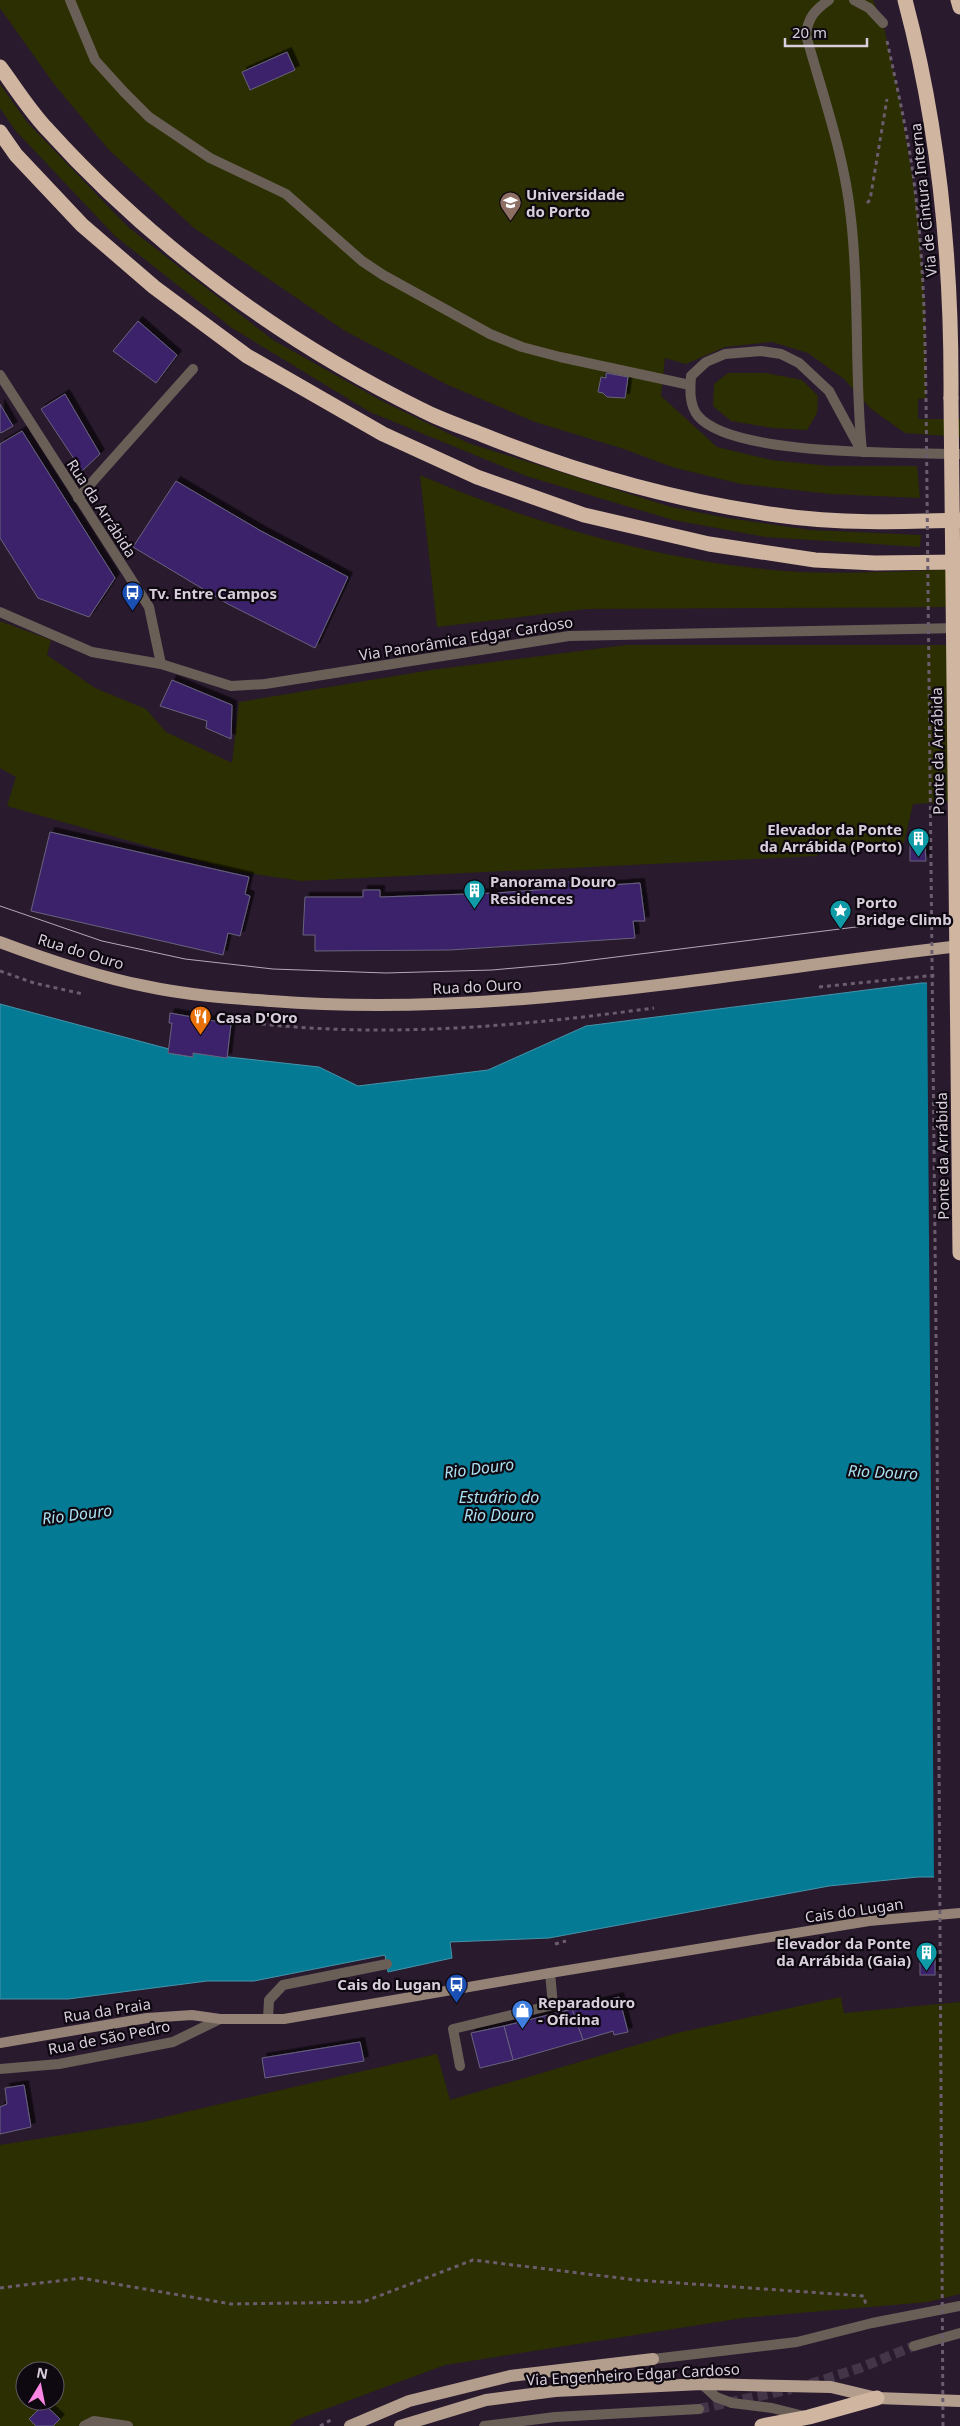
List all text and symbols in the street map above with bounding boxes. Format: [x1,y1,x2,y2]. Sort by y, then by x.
scale bar [785,15,868,47]
text: 20 m [792,22,827,42]
street label: Via de Cintura Interna [905,122,941,278]
place label: Universidade do Porto [526,184,625,221]
school or university icon: Universidade do Porto [498,191,522,222]
street label: Rua da Arrábida [63,455,141,561]
bus stop icon: Tv. Entre Campos [121,581,145,612]
place label: Tv. Entre Campos [149,583,277,603]
street label: Via Panorâmica Edgar Cardoso [358,611,574,665]
street label: Ponte da Arrábida [926,687,948,815]
place label: Elevador da Ponte da Arrábida (Porto) [759,819,902,856]
building icon: Elevador da Ponte da Arrábida (Porto) [906,826,930,857]
place label: Panorama Douro Residences [490,871,616,908]
building icon: Panorama Douro Residences [462,878,486,909]
place label: Porto Bridge Climb [856,892,952,929]
place icon: Porto Bridge Climb [828,899,852,930]
street label: Rua do Ouro [35,928,127,974]
street label: Rua do Ouro [432,974,522,998]
restaurant icon: Casa D'Oro [188,1005,212,1036]
place label: Casa D'Oro [216,1007,298,1027]
street label: Ponte da Arrábida [931,1092,953,1220]
water label: Rio Douro [443,1453,515,1483]
water label: Rio Douro [847,1459,919,1485]
water label: Estuário do Rio Douro [459,1486,539,1526]
water label: Rio Douro [41,1499,113,1529]
street label: Cais do Lugan [804,1893,904,1927]
place label: Elevador da Ponte da Arrábida (Gaia) [776,1933,911,1970]
building icon: Elevador da Ponte da Arrábida (Gaia) [915,1940,939,1971]
bus stop icon: Cais do Lugan [445,1972,469,2003]
place label: Cais do Lugan [337,1974,441,1994]
place label: Reparadouro - Oficina [538,1992,635,2029]
street label: Rua da Praia [62,1993,152,2027]
shop icon: Reparadouro - Oficina [510,1999,534,2030]
street label: Rua de São Pedro [46,2015,172,2059]
street label: Via Engenheiro Edgar Cardoso [526,2358,740,2390]
north arrow [15,2361,65,2411]
text: N [35,2362,50,2383]

